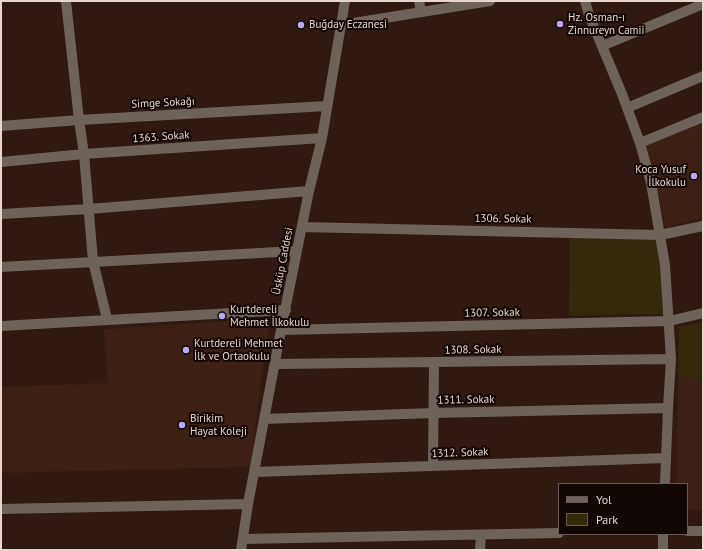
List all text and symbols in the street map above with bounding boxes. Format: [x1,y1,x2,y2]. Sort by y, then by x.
place label: Hz. Osman-ı Zinnureyn Camii [568,11,644,37]
place label: Buğday Eczanesi [309,18,387,32]
marker: Hz. Osman-ı Zinnureyn Camii [555,19,565,29]
marker: Buğday Eczanesi [296,20,306,30]
street label: Simge Sokağı [131,95,195,111]
street label: 1363. Sokak [132,128,190,146]
place label: Koca Yusuf İlkokulu [635,163,686,189]
marker: Koca Yusuf İlkokulu [689,171,699,181]
street label: 1306. Sokak [474,212,532,226]
street label: Üsküp Caddesi [270,226,296,296]
place label: Kurtdereli Mehmet İlkokulu [230,303,309,329]
street label: 1307. Sokak [464,306,520,320]
marker: Kurtdereli Mehmet İlkokulu [217,311,227,321]
place label: Kurtdereli Mehmet İlk ve Ortaokulu [194,337,283,363]
street label: 1308. Sokak [444,343,502,357]
marker: Kurtdereli Mehmet İlk ve Ortaokulu [181,345,191,355]
street label: 1311. Sokak [437,393,495,407]
place label: Birikim Hayat Koleji [190,412,247,438]
marker: Birikim Hayat Koleji [177,420,187,430]
street label: 1312. Sokak [431,445,489,461]
legend [558,483,688,535]
text: Yol [596,492,612,507]
text: Park [596,512,618,527]

